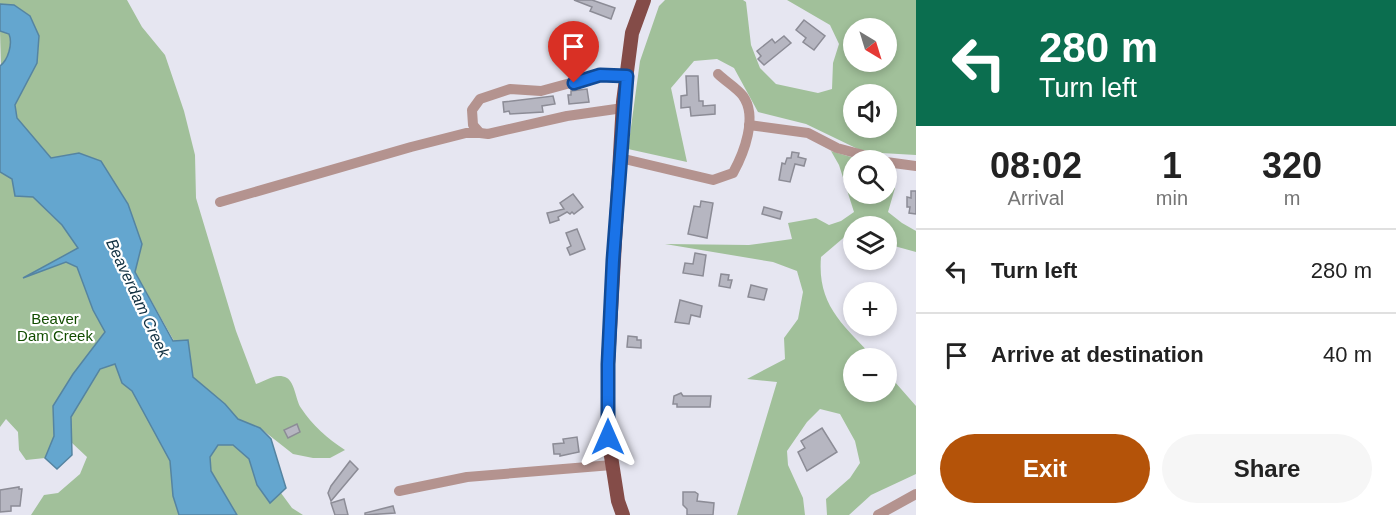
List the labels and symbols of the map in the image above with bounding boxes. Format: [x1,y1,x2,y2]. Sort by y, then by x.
north arrow [843,18,897,72]
pin [548,21,599,83]
water label: Beaverdam Creek [103,236,173,361]
park label: Beaver Dam Creek [17,310,93,344]
position arrow [576,405,640,469]

